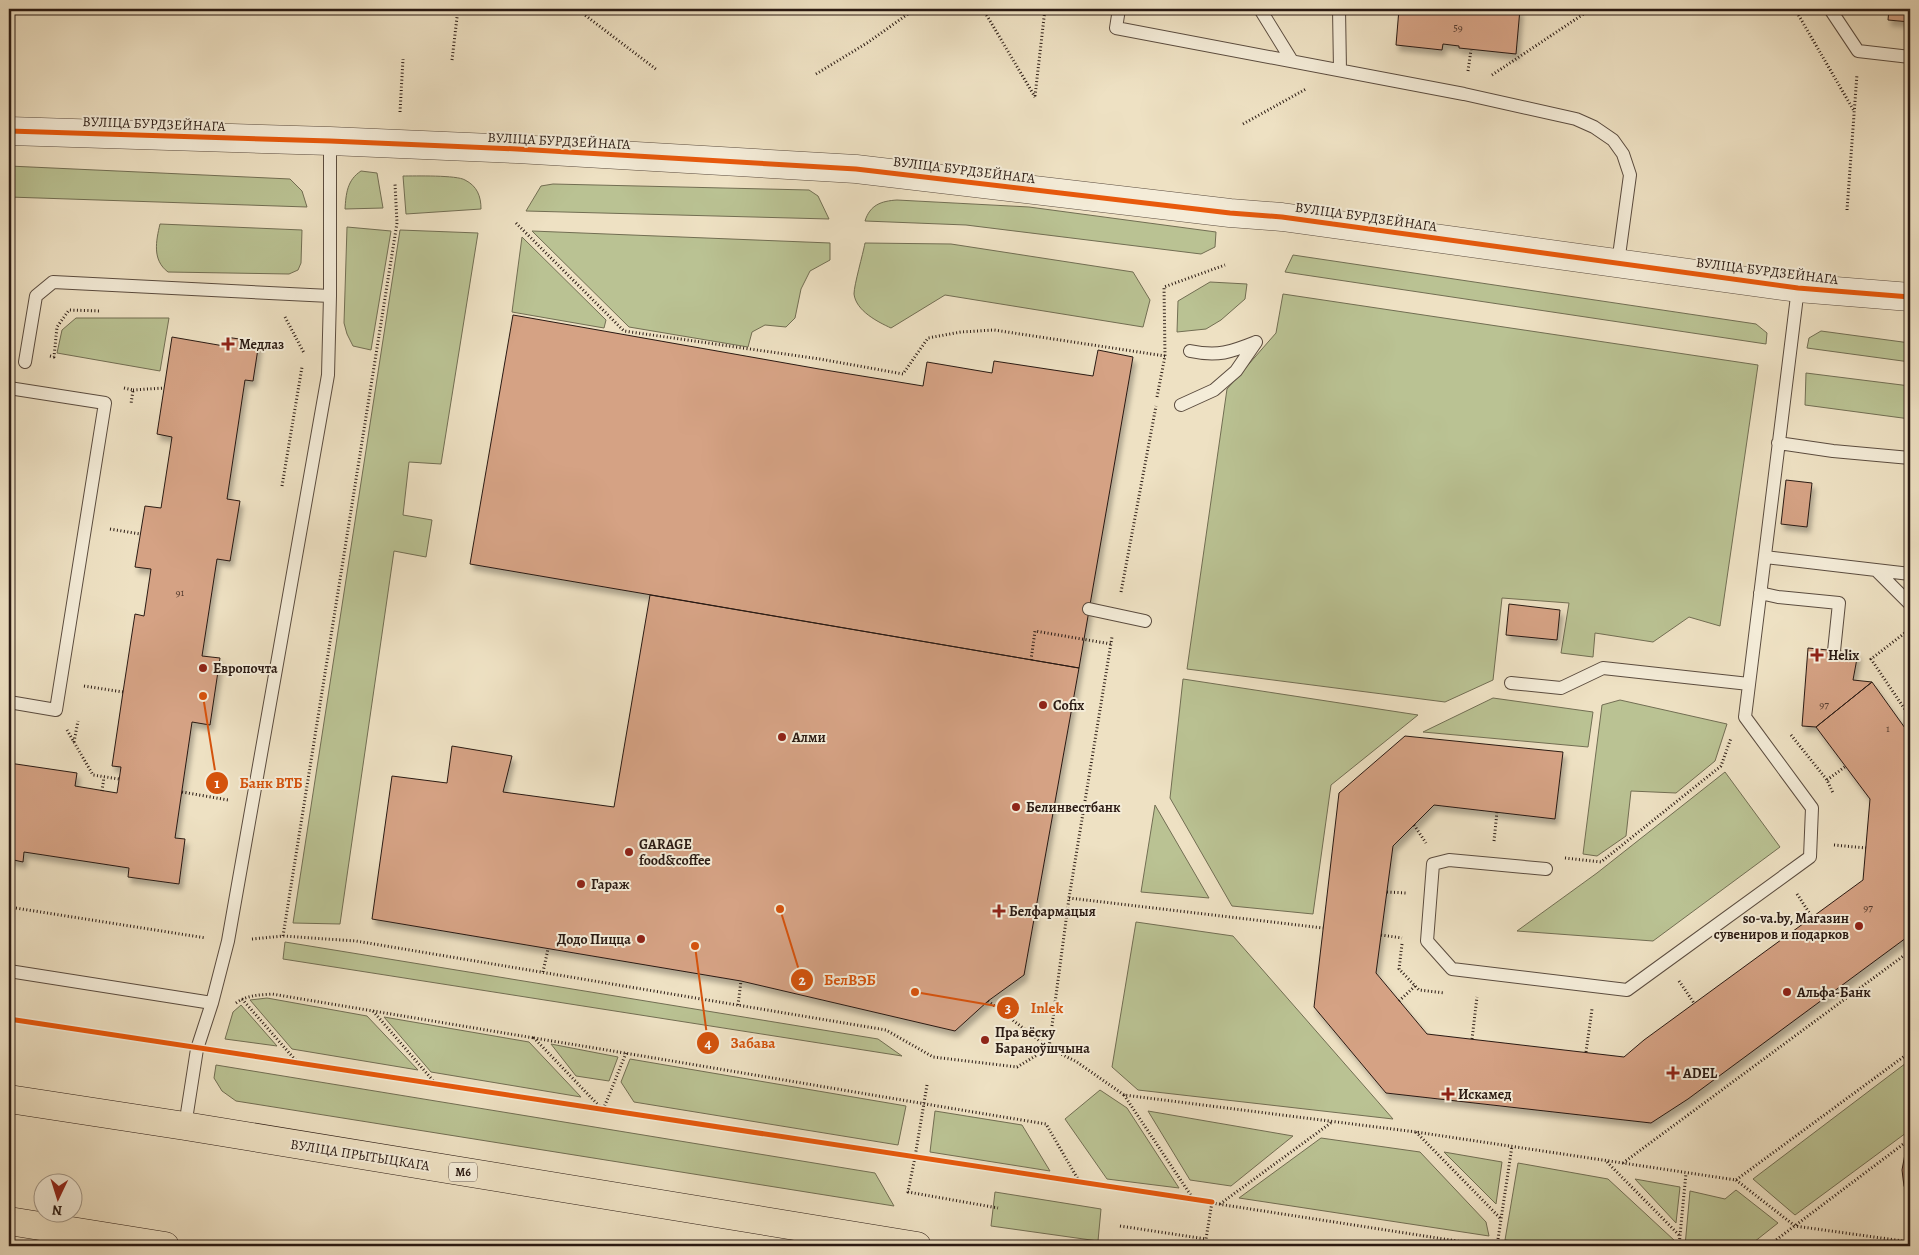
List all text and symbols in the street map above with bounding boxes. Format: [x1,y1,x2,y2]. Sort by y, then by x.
house number: 59 [1453,20,1463,35]
street label: ВУЛІЦА БУРДЗЕЙНАГА [82,112,227,136]
street label: ВУЛІЦА БУРДЗЕЙНАГА [487,128,632,154]
street label: ВУЛІЦА БУРДЗЕЙНАГА [892,152,1037,188]
street label: ВУЛІЦА БУРДЗЕЙНАГА [1294,198,1439,236]
street label: ВУЛІЦА БУРДЗЕЙНАГА [1695,253,1840,289]
place label: Медлаз [239,335,284,354]
marker: Медлаз [221,337,235,351]
house number: 91 [176,585,185,600]
place label: Helix [1828,646,1859,665]
marker: Helix [1810,648,1824,662]
place label: Европочта [213,659,278,678]
marker: Европочта [197,662,209,674]
place label: Cofix [1053,696,1084,715]
house number: 97 [1819,697,1829,712]
marker: Cofix [1037,699,1049,711]
house number: 1 [1886,721,1890,736]
place label: Алми [791,728,826,747]
marker: Алми [776,731,788,743]
callout: Банк ВТБ [205,768,313,798]
text: 1 [214,773,220,793]
text: Банк ВТБ [239,773,303,793]
place label: Белинвестбанк [1026,798,1121,817]
marker: Белинвестбанк [1010,801,1022,813]
place label: GARAGE food&coffee [639,835,711,870]
marker: GARAGE food&coffee [623,846,635,858]
place label: Гараж [591,875,630,894]
marker: Гараж [575,878,587,890]
house number: 97 [1863,900,1873,915]
place label: Белфармацыя [1009,902,1096,921]
marker: Белфармацыя [993,905,1005,917]
place label: so-va.by, Магазин сувениров и подарков [1714,909,1849,944]
marker: so-va.by, Магазин сувениров и подарков [1853,920,1865,932]
place label: Додо Пицца [557,930,631,949]
marker: Додо Пицца [635,933,647,945]
callout: БелВЭБ [789,965,886,995]
text: 2 [798,970,806,990]
text: БелВЭБ [824,970,876,990]
place label: Альфа-Банк [1796,983,1871,1002]
marker: Альфа-Банк [1781,986,1793,998]
callout: Inlek [996,993,1073,1023]
text: 3 [1005,998,1011,1018]
text: Inlek [1031,998,1063,1018]
place label: Пра вёску Бараноўшчына [995,1023,1090,1058]
callout: Забава [696,1028,785,1058]
text: 4 [704,1033,712,1053]
text: Забава [731,1033,776,1053]
marker: Пра вёску Бараноўшчына [979,1034,991,1046]
place label: ADEL [1682,1064,1718,1083]
marker: ADEL [1667,1067,1679,1079]
place label: Искамед [1458,1085,1511,1104]
marker: Искамед [1442,1088,1454,1100]
street label: ВУЛІЦА ПРЫТЫЦКАГА [289,1135,432,1176]
road number: М6 [449,1162,477,1182]
north arrow [32,1172,82,1222]
text: N [51,1201,63,1220]

